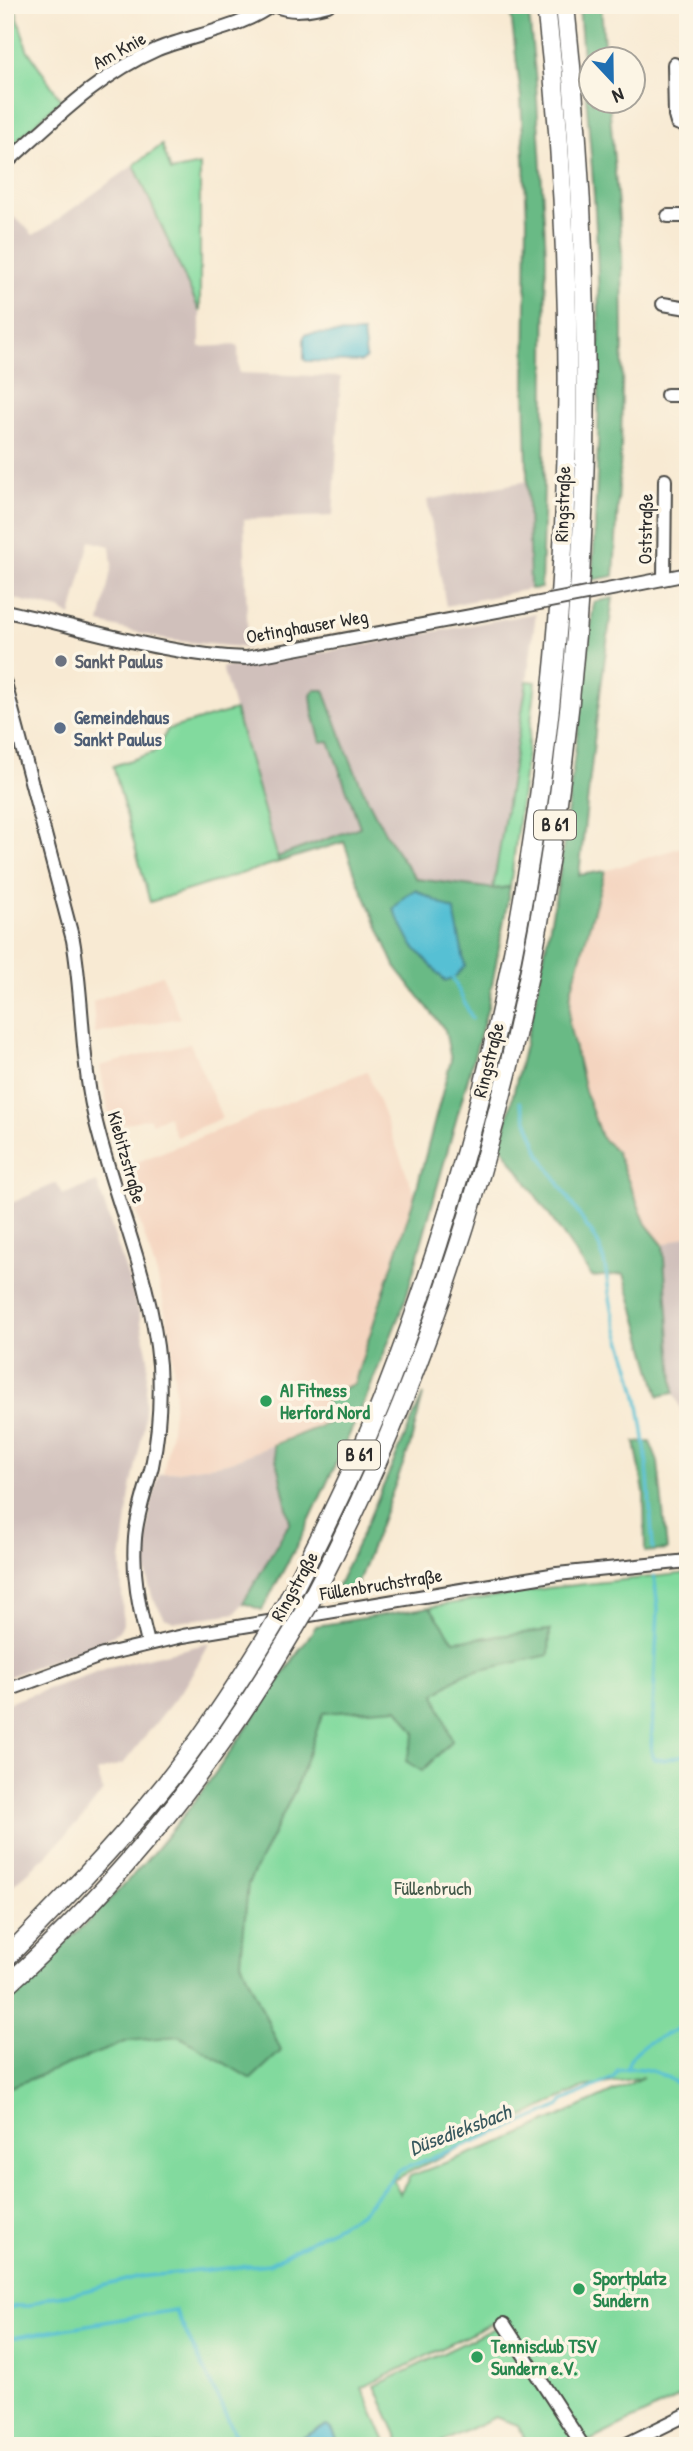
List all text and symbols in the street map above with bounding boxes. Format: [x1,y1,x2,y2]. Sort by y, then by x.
street label: Am Knie [88,25,151,75]
north arrow [578,46,648,116]
text: N [609,82,628,110]
street label: Ringstraße [548,465,576,543]
street label: Oststraße [631,493,659,565]
street label: Oetinghauser Weg [244,602,370,650]
place label: Sankt Paulus [75,648,163,674]
marker: Sankt Paulus [53,653,69,669]
place label: Gemeindehaus Sankt Paulus [74,704,170,752]
marker: Gemeindehaus Sankt Paulus [52,720,68,736]
road number: B 61 [534,810,576,840]
street label: Ringstraße [466,1019,510,1100]
street label: Kiebitzstraße [101,1108,153,1207]
place label: AI Fitness Herford Nord [280,1377,370,1425]
marker: AI Fitness Herford Nord [258,1393,274,1409]
road number: B 61 [338,1440,380,1470]
street label: Ringstraße [264,1546,324,1626]
street label: Füllenbruchstraße [317,1561,444,1607]
park label: Füllenbruch [393,1875,472,1901]
water label: Düsedieksbach [405,2096,516,2162]
place label: Sportplatz Sundern [593,2265,668,2313]
marker: Sportplatz Sundern [571,2281,587,2297]
place label: Tennisclub TSV Sundern e.V. [490,2333,598,2381]
marker: Tennisclub TSV Sundern e.V. [469,2349,485,2365]

